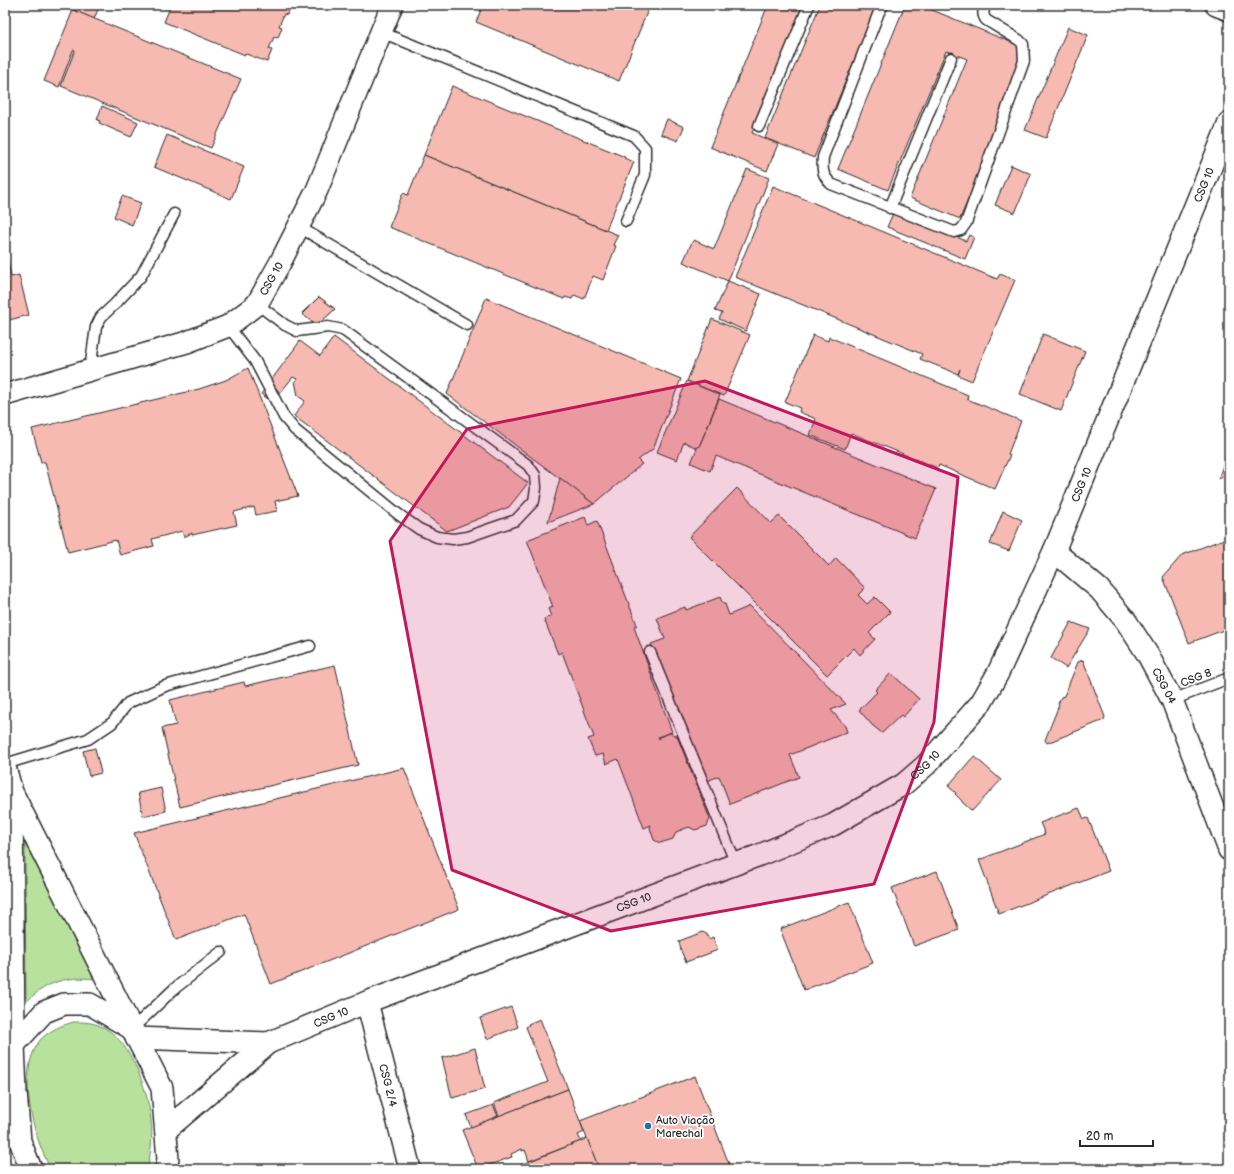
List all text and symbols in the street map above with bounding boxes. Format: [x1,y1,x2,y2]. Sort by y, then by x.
street label: CSG 10 [1191,165,1217,204]
street label: CSG 10 [257,259,286,298]
street label: CSG 10 [1068,465,1094,504]
street label: CSG 04 [1149,665,1179,706]
street label: CSG 8 [1179,666,1213,690]
street label: CSG 10 [907,747,943,782]
street label: CSG 10 [614,889,654,915]
street label: CSG 10 [311,1004,351,1030]
street label: CSG 2/4 [377,1062,400,1108]
place label: Auto Viação Marechal [656,1114,715,1140]
marker: Auto Viação Marechal [643,1121,653,1131]
scale bar [1080,1122,1153,1148]
text: 20 m [1086,1129,1113,1144]

